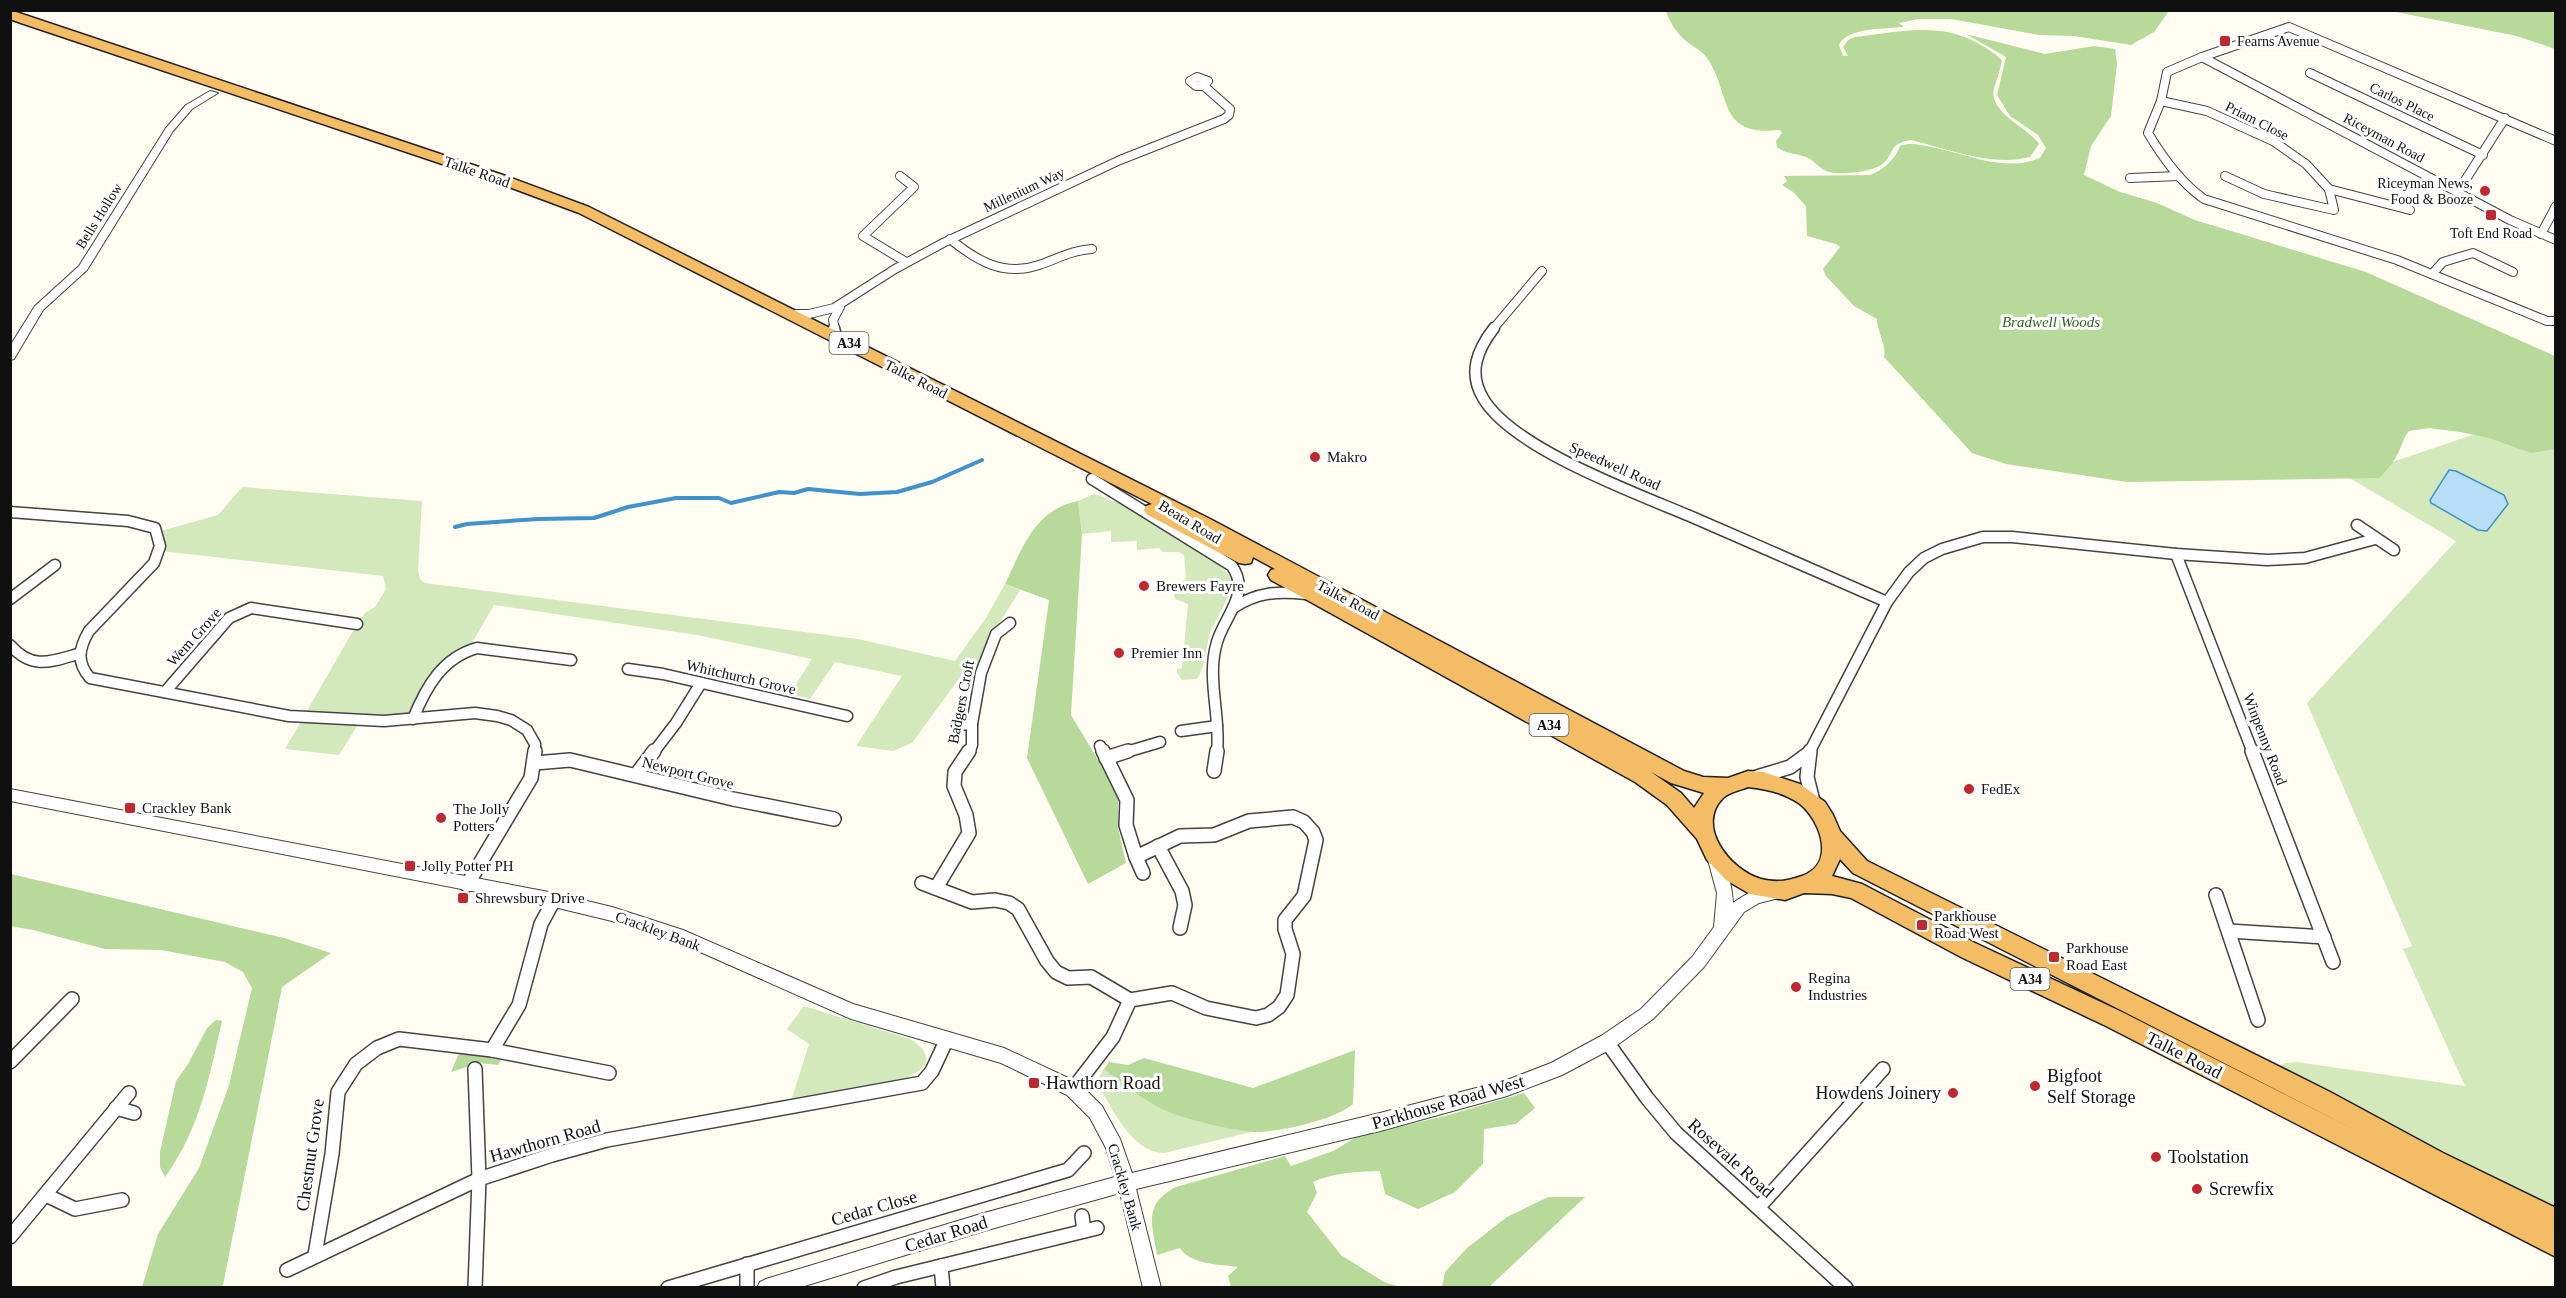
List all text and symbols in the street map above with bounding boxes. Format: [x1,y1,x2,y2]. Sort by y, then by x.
marker: Fearns Avenue [2218,34,2232,48]
place label: Fearns Avenue [2237,34,2320,49]
street label: Carlos Place [2367,80,2437,124]
street label: Priam Close [2223,99,2291,143]
street label: Riceyman Road [2341,110,2427,166]
street label: Talke Road [442,153,512,191]
street label: Millenium Way [981,165,1067,215]
place label: Riceyman News, Food & Booze [2377,176,2473,207]
street label: Bells Hollow [73,180,126,251]
marker: Riceyman News, Food & Booze [2478,184,2492,198]
marker: Toft End Road [2484,208,2498,222]
place label: Toft End Road [2450,226,2532,241]
park label: Bradwell Woods [2002,314,2100,330]
road number: A34 [830,332,868,354]
street label: Talke Road [882,356,951,402]
street label: Speedwell Road [1567,439,1663,493]
place label: Makro [1327,449,1367,465]
marker: Makro [1308,450,1322,464]
street label: Beata Road [1156,497,1224,547]
street label: Talke Road [1314,577,1382,623]
place label: Brewers Fayre [1156,578,1244,594]
marker: Brewers Fayre [1137,579,1151,593]
street label: Wem Grove [164,604,224,669]
place label: Premier Inn [1131,645,1203,661]
marker: Premier Inn [1112,646,1126,660]
street label: Whitchurch Grove [685,657,798,697]
street label: Badgers Croft [945,658,977,745]
street label: Winpenny Road [2240,691,2290,788]
road number: A34 [1530,714,1568,736]
street label: Newport Grove [641,754,736,792]
place label: FedEx [1981,781,2021,797]
marker: FedEx [1962,782,1976,796]
place label: Crackley Bank [142,800,232,816]
marker: Crackley Bank [123,801,137,815]
place label: The Jolly Potters [453,801,510,834]
marker: The Jolly Potters [434,811,448,825]
place label: Jolly Potter PH [422,858,514,874]
marker: Jolly Potter PH [403,859,417,873]
place label: Shrewsbury Drive [475,890,585,906]
marker: Shrewsbury Drive [456,891,470,905]
street label: Crackley Bank [613,908,703,954]
place label: Parkhouse Road West [1934,908,2000,941]
marker: Parkhouse Road West [1915,918,1929,932]
place label: Parkhouse Road East [2066,940,2129,973]
marker: Parkhouse Road East [2047,950,2061,964]
road number: A34 [2010,968,2050,990]
place label: Regina Industries [1808,970,1867,1003]
marker: Regina Industries [1789,980,1803,994]
street label: Talke Road [2143,1027,2225,1083]
place label: Bigfoot Self Storage [2047,1066,2135,1107]
street label: Parkhouse Road West [1370,1071,1526,1133]
place label: Hawthorn Road [1046,1073,1160,1093]
marker: Hawthorn Road [1027,1076,1041,1090]
marker: Bigfoot Self Storage [2028,1079,2042,1093]
place label: Howdens Joinery [1816,1083,1941,1103]
marker: Howdens Joinery [1946,1086,1960,1100]
street label: Chestnut Grove [292,1097,328,1213]
street label: Rosevale Road [1684,1114,1778,1202]
street label: Hawthorn Road [487,1116,603,1166]
street label: Crackley Bank [1105,1142,1145,1233]
place label: Toolstation [2168,1147,2249,1167]
marker: Toolstation [2149,1150,2163,1164]
place label: Screwfix [2209,1179,2274,1199]
marker: Screwfix [2190,1182,2204,1196]
street label: Cedar Close [829,1186,919,1230]
street label: Cedar Road [902,1212,990,1256]

